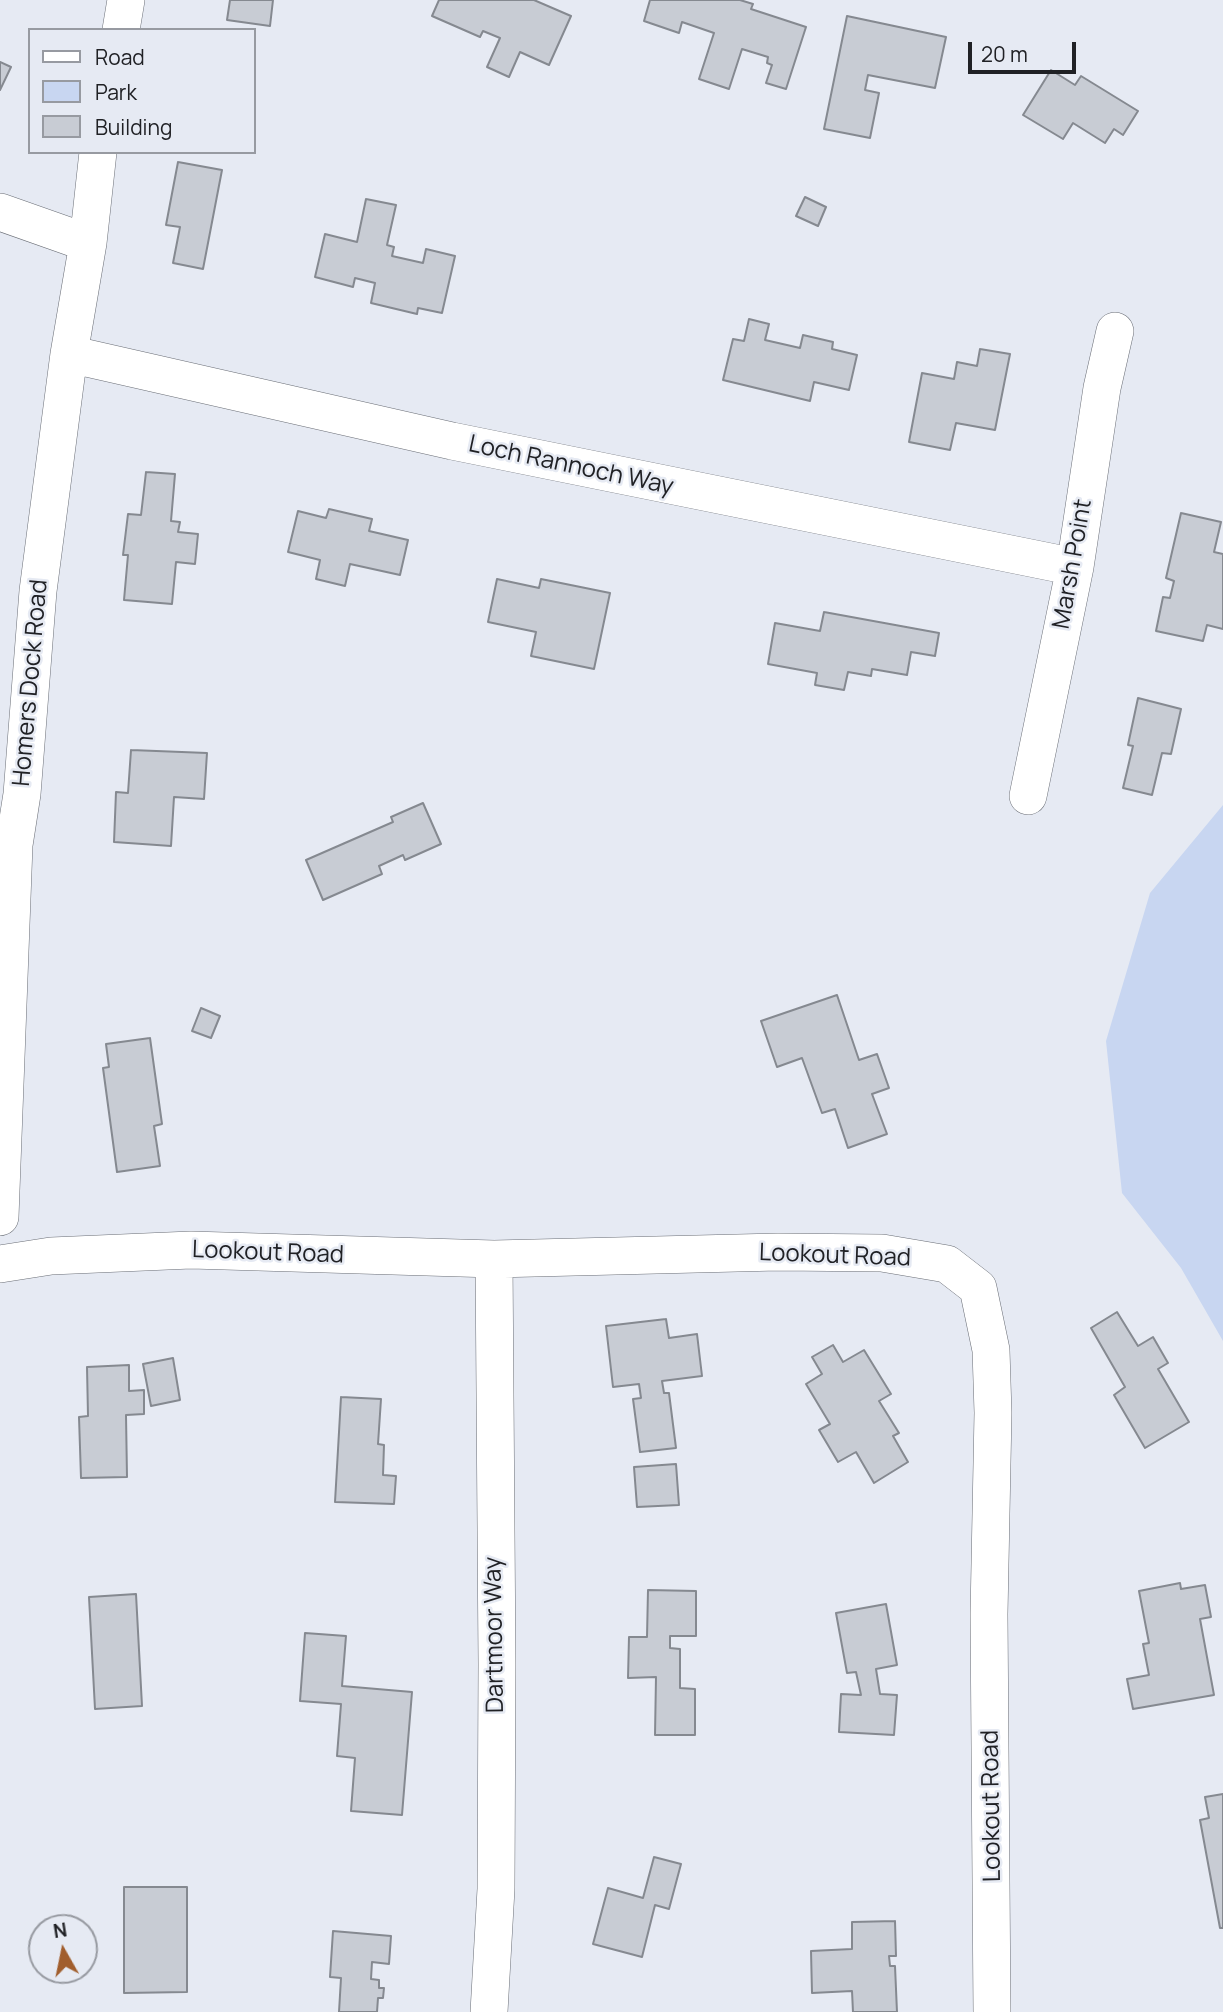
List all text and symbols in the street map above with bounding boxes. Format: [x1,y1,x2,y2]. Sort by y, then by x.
legend [28,28,256,154]
scale bar [971,28,1080,72]
text: 20 m [981,40,1028,68]
text: Road [95,43,145,71]
text: Park [95,78,137,106]
text: Building [95,113,172,141]
street label: Loch Rannoch Way [466,430,676,502]
street label: Marsh Point [1047,497,1099,631]
street label: Homers Dock Road [8,578,54,788]
street label: Lookout Road [192,1236,344,1270]
street label: Lookout Road [759,1239,911,1273]
street label: Dartmoor Way [479,1557,511,1713]
street label: Lookout Road [976,1730,1008,1882]
north arrow [28,1914,98,1984]
text: N [51,1916,69,1944]

